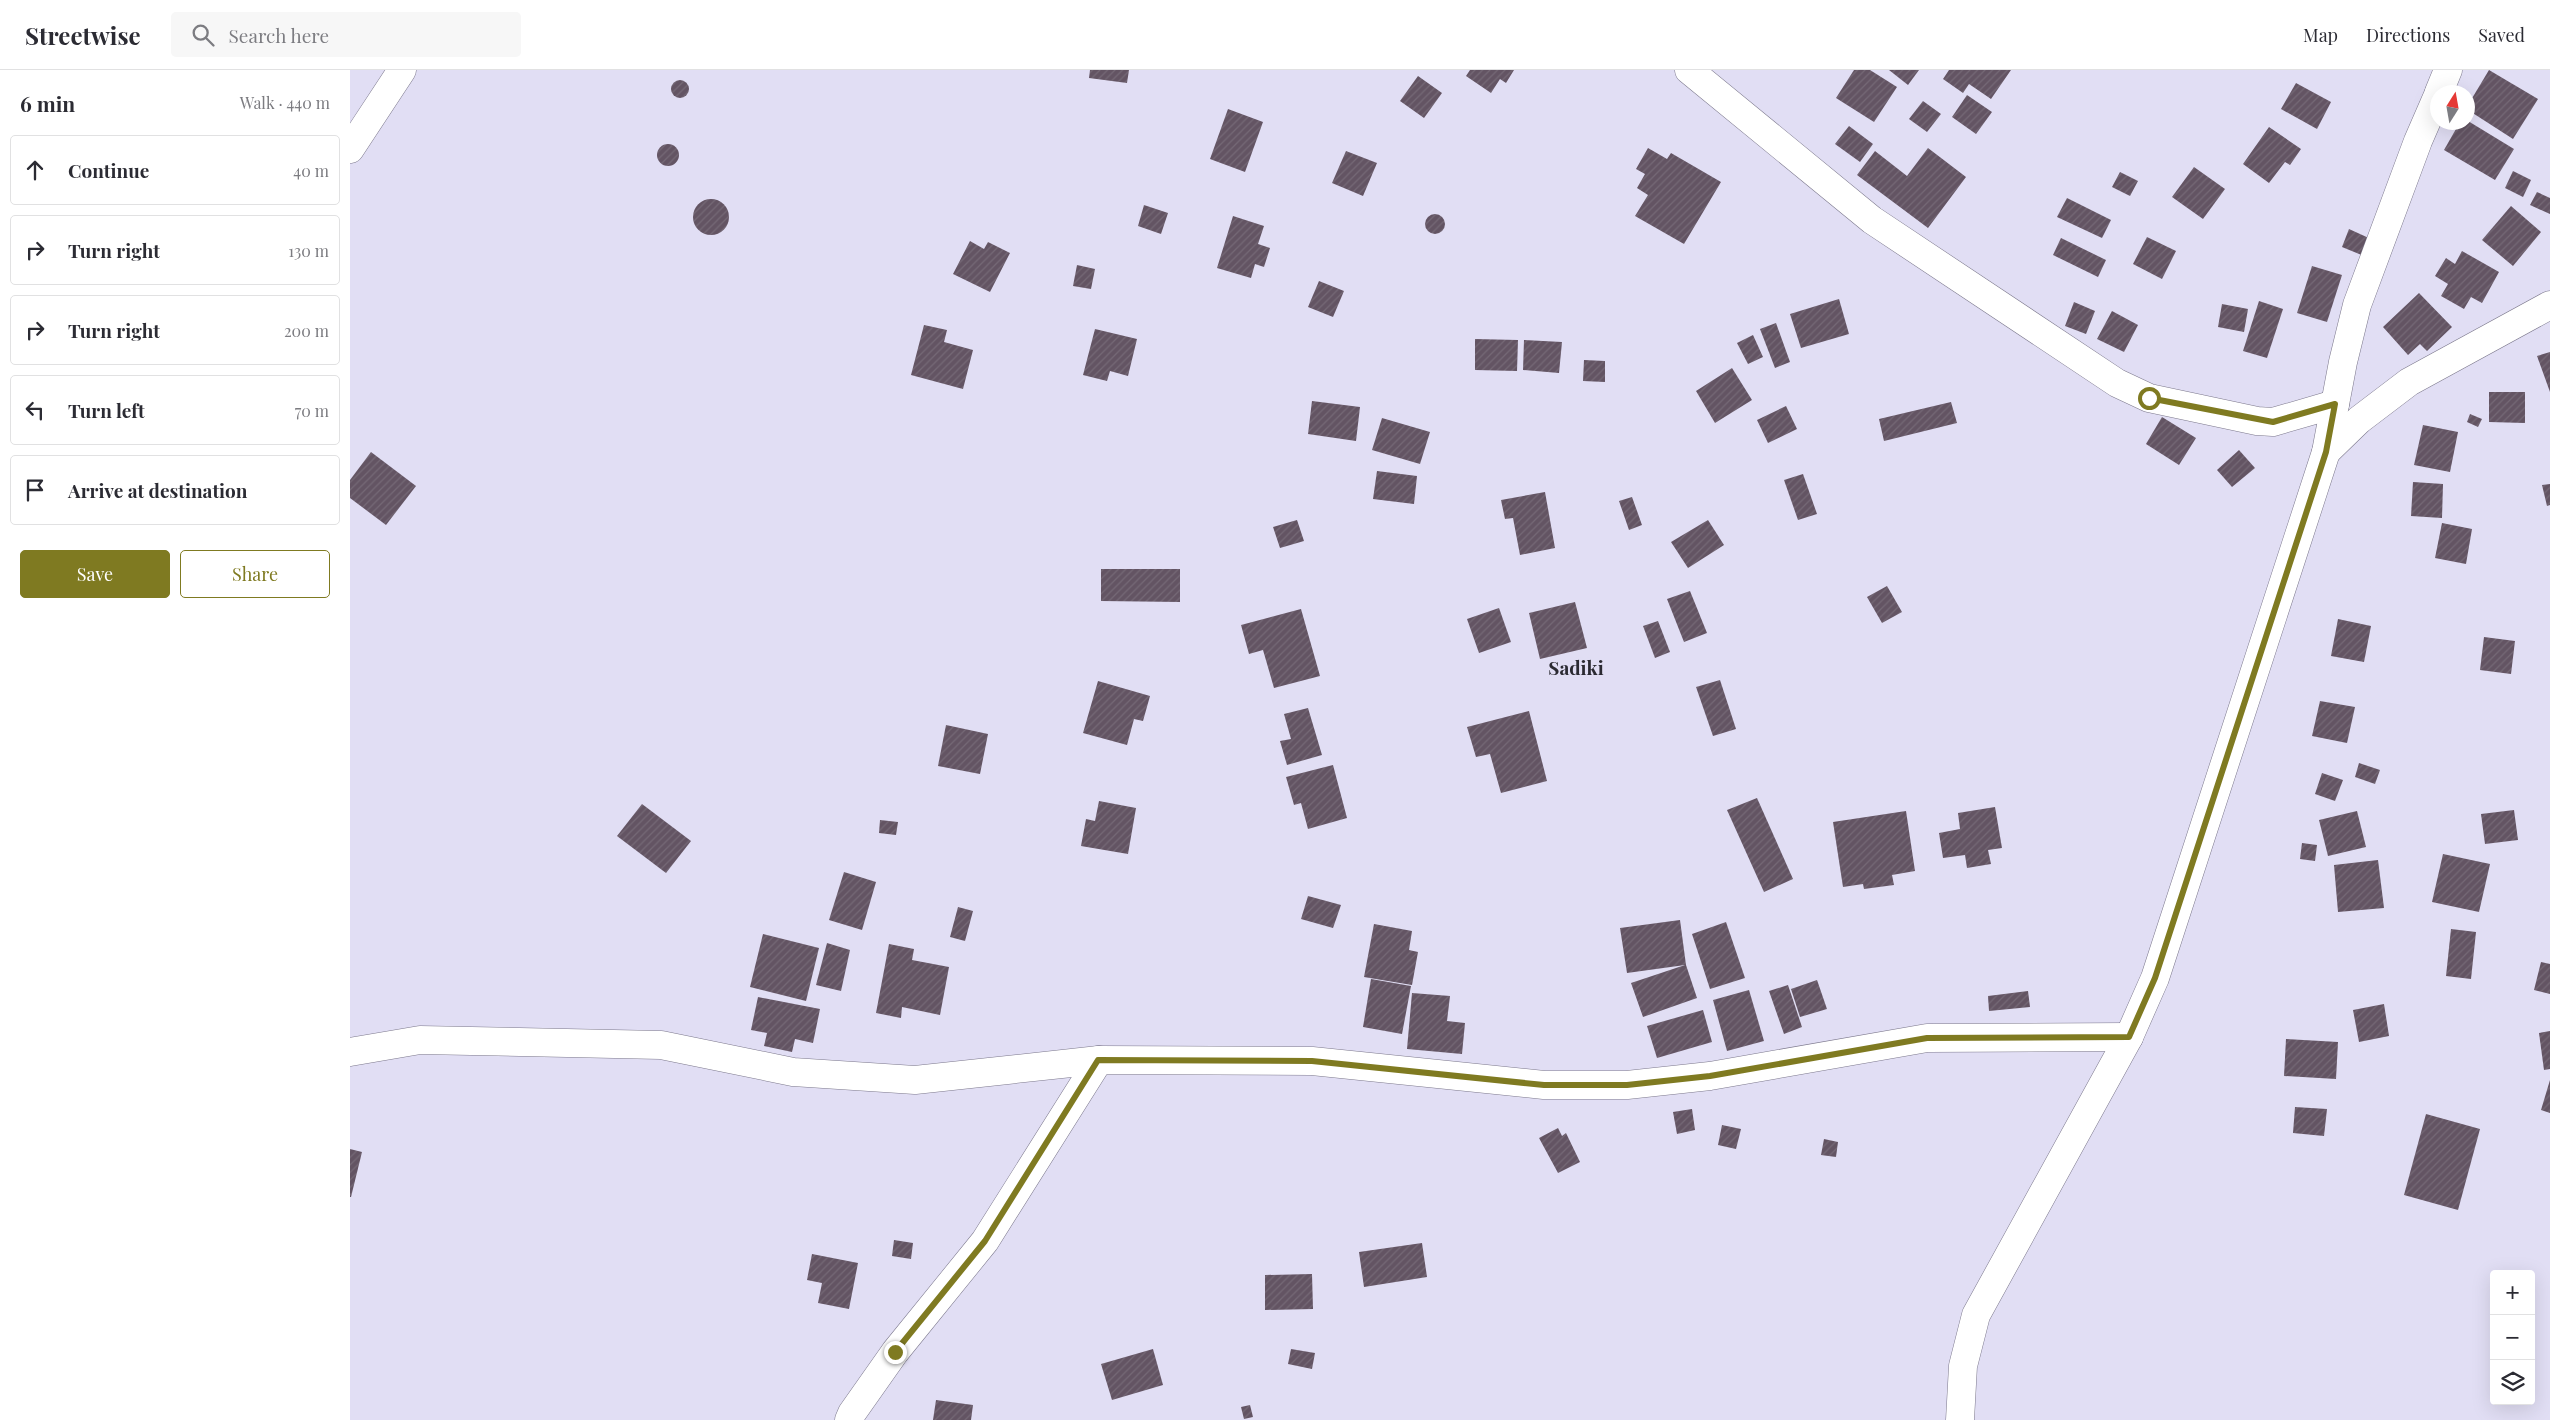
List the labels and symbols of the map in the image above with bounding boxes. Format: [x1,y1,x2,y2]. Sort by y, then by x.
north arrow [2430,85,2475,130]
route start [2138,387,2161,410]
district label: Sadiki [1548,654,1604,680]
route end [884,1341,907,1364]

